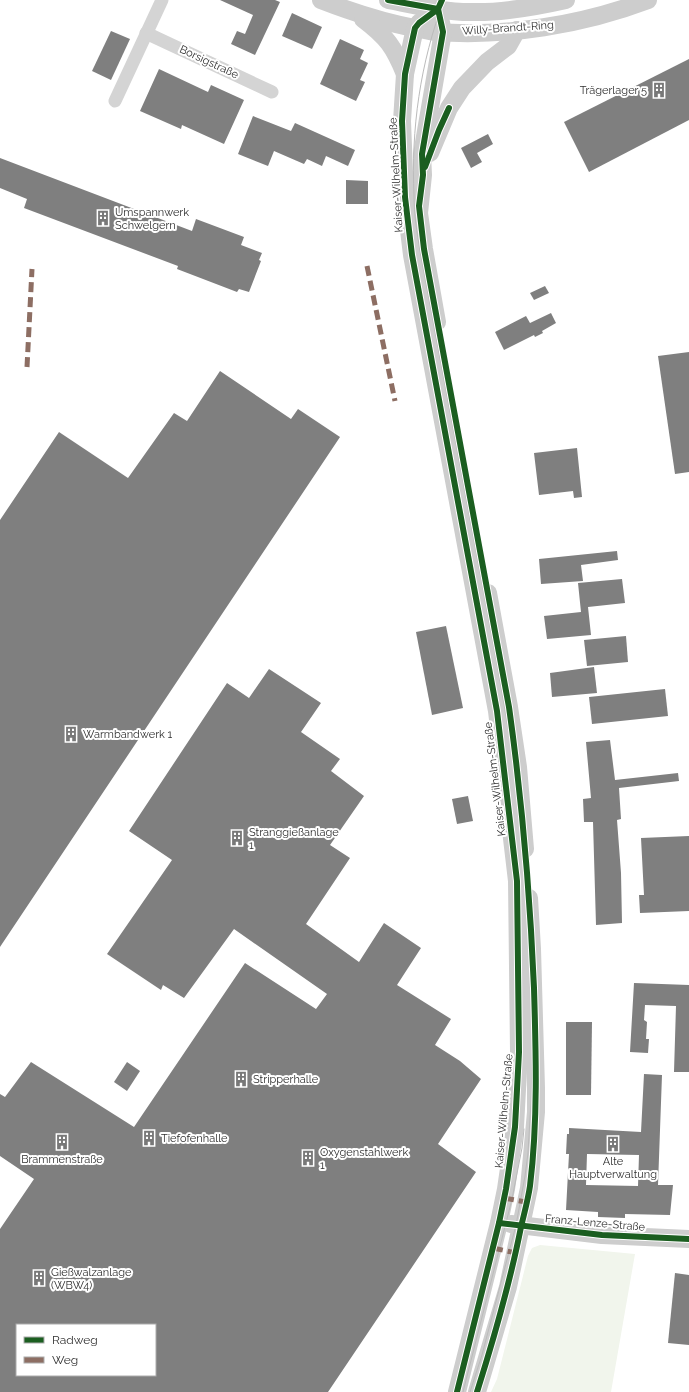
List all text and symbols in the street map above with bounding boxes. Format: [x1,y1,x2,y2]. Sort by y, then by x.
street label: Willy-Brandt-Ring [462,18,554,38]
street label: Borsigstraße [177,43,241,82]
building icon: Trägerlager 5 [650,81,668,99]
place label: Trägerlager 5 [580,84,647,97]
street label: Kaiser-Wilhelm-Straße [386,117,406,233]
place label: Umspannwerk Schwelgern [115,206,189,232]
building icon: Umspannwerk Schwelgern [94,209,112,227]
street label: Kaiser-Wilhelm-Straße [481,721,508,837]
building icon: Warmbandwerk 1 [62,725,80,743]
place label: Warmbandwerk 1 [83,728,173,741]
place label: Stranggießanlage 1 [249,826,339,852]
building icon: Stranggießanlage 1 [228,829,246,847]
street label: Kaiser-Wilhelm-Straße [493,1053,516,1169]
building icon: Stripperhalle [232,1070,250,1088]
place label: Stripperhalle [253,1073,319,1086]
building icon: Tiefofenhalle [140,1129,158,1147]
place label: Tiefofenhalle [161,1132,228,1145]
building icon: Brammenstraße [53,1133,71,1151]
building icon: Alte Hauptverwaltung [604,1135,622,1153]
place label: Oxygenstahlwerk 1 [320,1146,408,1172]
building icon: Oxygenstahlwerk 1 [299,1149,317,1167]
place label: Brammenstraße [21,1153,103,1166]
place label: Alte Hauptverwaltung [569,1155,657,1181]
street label: Franz-Lenze-Straße [544,1212,646,1234]
place label: Gießwalzanlage (WBW4) [51,1266,132,1292]
building icon: Gießwalzanlage (WBW4) [30,1269,48,1287]
legend [16,1324,156,1376]
text: Radweg [52,1333,98,1347]
text: Weg [52,1353,78,1367]

